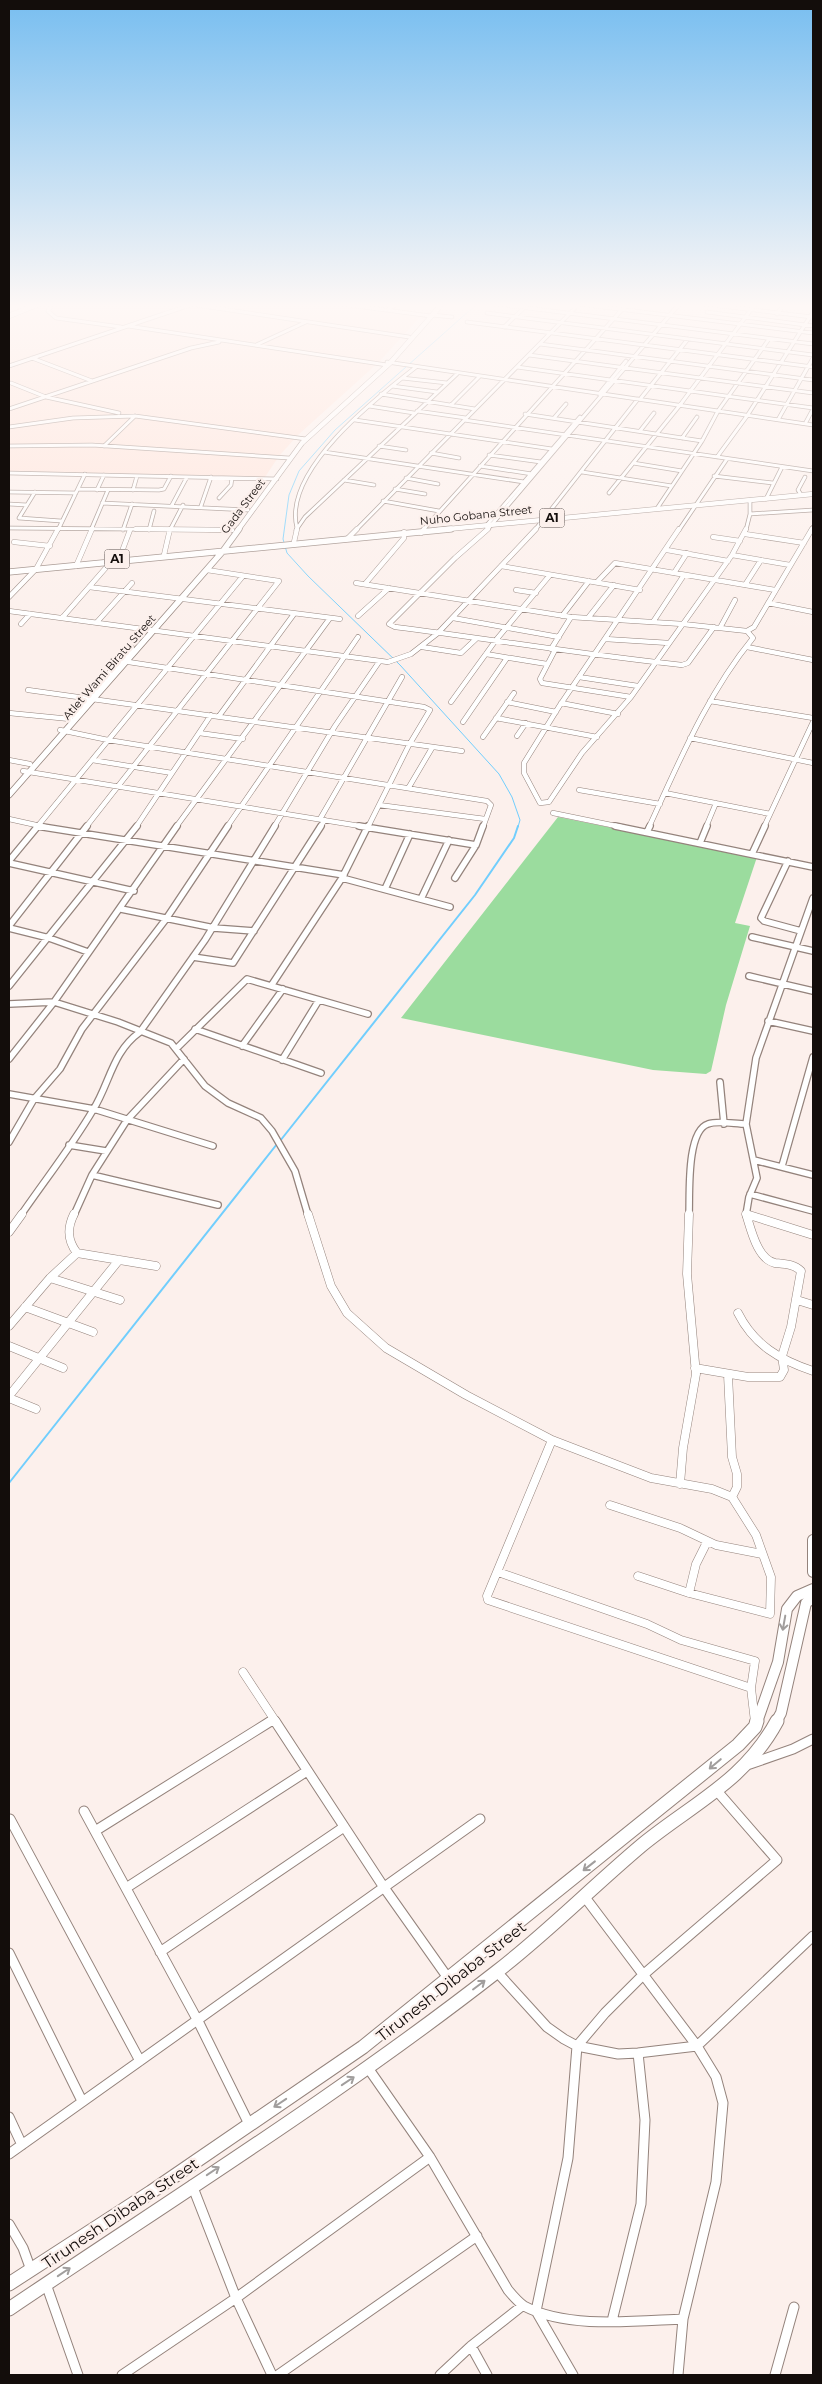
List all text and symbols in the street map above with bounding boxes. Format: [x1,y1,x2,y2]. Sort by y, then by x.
street label: Gada Street [218,475,268,536]
street label: Nuho Gobana Street [419,502,533,528]
road number: A1 [540,508,564,528]
road number: A1 [104,550,130,568]
street label: Atlet Wami Biratu Street [60,611,159,722]
one-way arrow [779,1615,789,1631]
one-way arrow [709,1759,722,1770]
one-way arrow [582,1861,596,1871]
street label: Tirunesh Dibaba Street [373,1917,530,2046]
one-way arrow [472,1980,486,1990]
one-way arrow [341,2076,355,2086]
one-way arrow [273,2098,287,2109]
street label: Tirunesh Dibaba Street [38,2154,202,2273]
one-way arrow [206,2166,220,2176]
one-way arrow [57,2267,71,2277]

